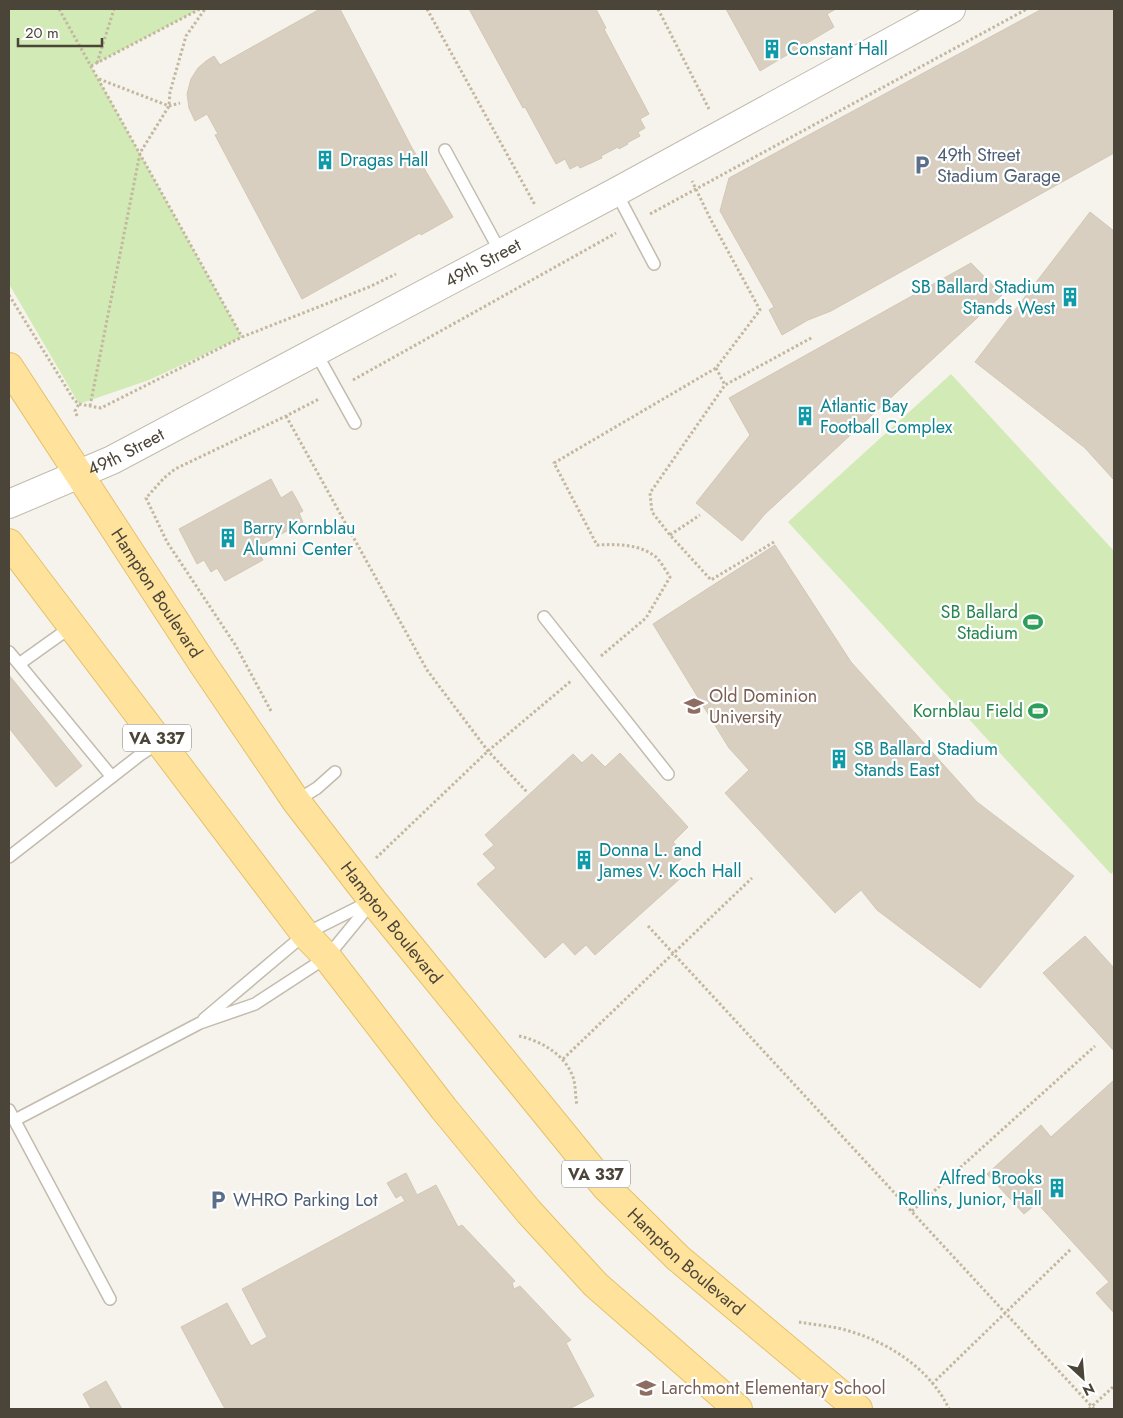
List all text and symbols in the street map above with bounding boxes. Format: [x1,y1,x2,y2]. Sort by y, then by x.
scale bar [18,15,101,47]
text: 20 m [25,22,59,44]
place label: Constant Hall [787,36,888,62]
building icon: Constant Hall [761,38,783,60]
place label: 49th Street Stadium Garage [937,142,1061,189]
place label: Dragas Hall [340,147,428,173]
building icon: Dragas Hall [314,149,336,171]
parking icon: 49th Street Stadium Garage [911,154,933,176]
street label: 49th Street [440,232,526,294]
place label: SB Ballard Stadium Stands West [911,274,1056,321]
building icon: SB Ballard Stadium Stands West [1059,286,1081,308]
place label: Atlantic Bay Football Complex [820,393,953,440]
building icon: Atlantic Bay Football Complex [794,405,816,427]
street label: 49th Street [83,421,169,482]
place label: Barry Kornblau Alumni Center [243,515,356,562]
street label: Hampton Boulevard [105,523,209,663]
building icon: Barry Kornblau Alumni Center [217,527,239,549]
place label: SB Ballard Stadium [941,599,1018,646]
sports icon: SB Ballard Stadium [1022,611,1044,633]
place label: Old Dominion University [709,683,817,730]
school or university icon: Old Dominion University [683,695,705,717]
place label: Kornblau Field [913,698,1023,724]
sports icon: Kornblau Field [1027,700,1049,722]
road number: VA 337 [123,724,191,751]
place label: SB Ballard Stadium Stands East [854,736,998,783]
building icon: SB Ballard Stadium Stands East [828,748,850,770]
place label: Donna L. and James V. Koch Hall [597,837,742,884]
building icon: Donna L. and James V. Koch Hall [573,849,595,871]
street label: Hampton Boulevard [334,856,449,990]
road number: VA 337 [562,1160,630,1188]
place label: Alfred Brooks Rollins, Junior, Hall [898,1165,1042,1212]
building icon: Alfred Brooks Rollins, Junior, Hall [1046,1177,1068,1199]
place label: WHRO Parking Lot [233,1187,378,1213]
parking icon: WHRO Parking Lot [207,1189,229,1211]
street label: Hampton Boulevard [621,1202,750,1322]
north arrow [1058,1353,1108,1403]
place label: Larchmont Elementary School [661,1375,886,1401]
school or university icon: Larchmont Elementary School [635,1377,657,1399]
text: N [1079,1378,1098,1401]

